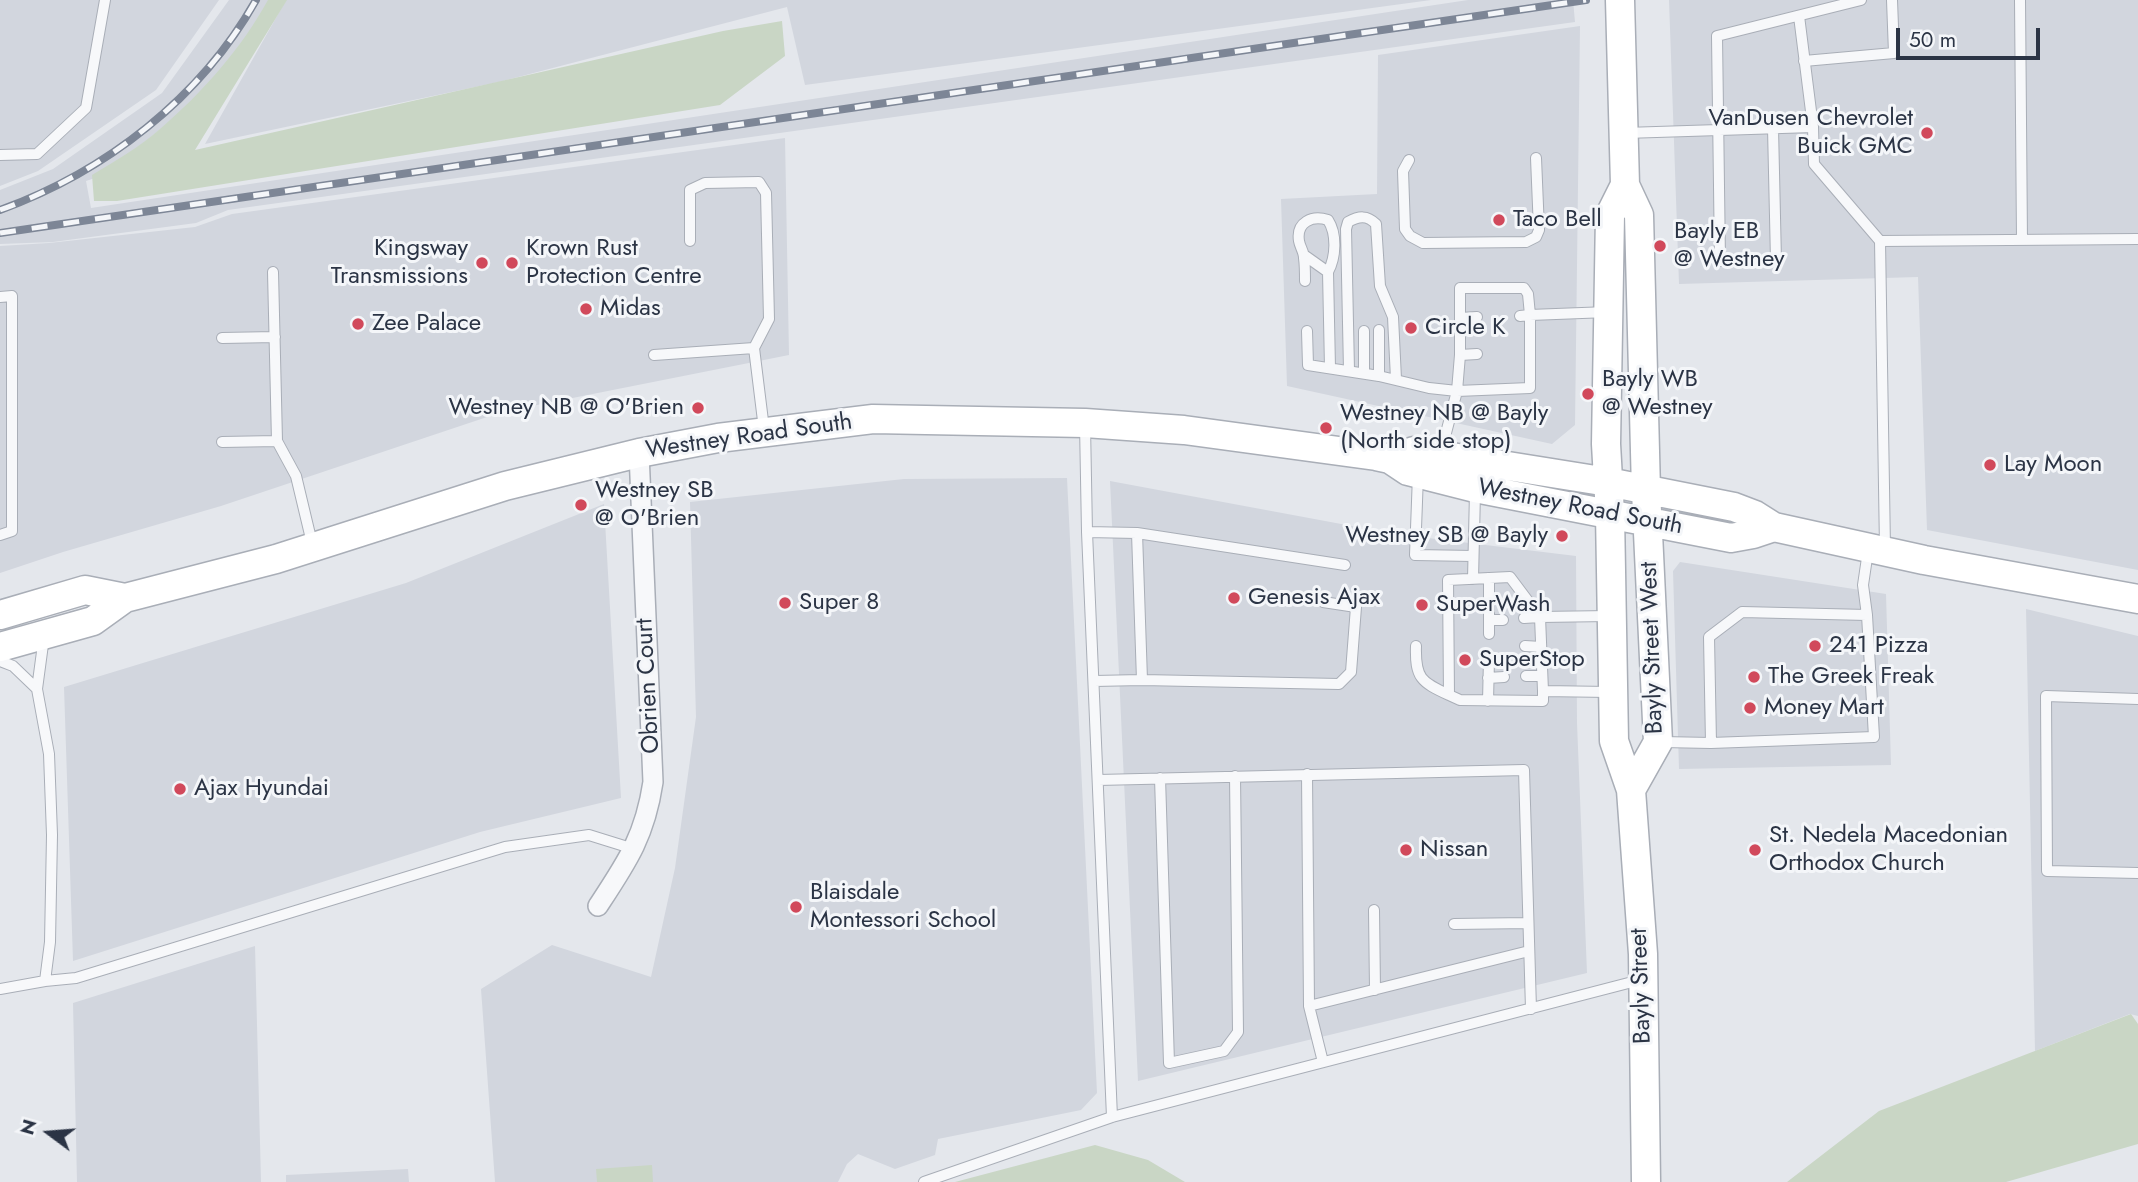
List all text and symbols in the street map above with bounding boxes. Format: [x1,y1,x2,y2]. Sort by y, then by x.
scale bar [1900,14,2044,58]
text: 50 m [1909,25,1956,55]
place label: VanDusen Chevrolet Buick GMC [1708,105,1913,161]
marker: VanDusen Chevrolet Buick GMC [1919,125,1935,141]
place label: Taco Bell [1513,206,1602,234]
marker: Taco Bell [1491,212,1507,228]
place label: Bayly EB @ Westney [1674,218,1784,274]
place label: Kingsway Transmissions [331,235,468,291]
place label: Krown Rust Protection Centre [526,235,702,291]
marker: Bayly EB @ Westney [1652,238,1668,254]
marker: Kingsway Transmissions [474,255,490,271]
marker: Krown Rust Protection Centre [504,255,520,271]
place label: Midas [600,295,661,323]
marker: Midas [578,301,594,317]
place label: Zee Palace [372,310,481,338]
place label: Circle K [1425,314,1506,342]
marker: Zee Palace [350,316,366,332]
marker: Circle K [1403,320,1419,336]
place label: Bayly WB @ Westney [1602,366,1712,422]
marker: Bayly WB @ Westney [1580,386,1596,402]
place label: Westney NB @ O'Brien [449,394,684,422]
marker: Westney NB @ O'Brien [690,400,706,416]
place label: Westney NB @ Bayly (North side stop) [1340,400,1548,456]
street label: Westney Road South [644,408,854,466]
marker: Westney NB @ Bayly (North side stop) [1318,420,1334,436]
place label: Lay Moon [2004,451,2102,479]
marker: Lay Moon [1982,457,1998,473]
street label: Westney Road South [1475,474,1685,542]
place label: Westney SB @ O'Brien [595,477,714,533]
marker: Westney SB @ O'Brien [573,497,589,513]
place label: Westney SB @ Bayly [1345,522,1548,550]
marker: Westney SB @ Bayly [1554,528,1570,544]
street label: Bayly Street West [1636,561,1670,735]
place label: Genesis Ajax [1248,584,1380,612]
place label: Super 8 [799,589,879,617]
marker: Genesis Ajax [1226,590,1242,606]
place label: SuperWash [1436,591,1550,619]
marker: Super 8 [777,595,793,611]
marker: SuperWash [1414,597,1430,613]
street label: Obrien Court [631,618,667,754]
place label: 241 Pizza [1829,632,1928,660]
marker: 241 Pizza [1807,638,1823,654]
place label: SuperStop [1479,646,1585,674]
marker: SuperStop [1457,652,1473,668]
place label: The Greek Freak [1768,663,1934,691]
marker: The Greek Freak [1746,669,1762,685]
place label: Money Mart [1764,694,1884,722]
marker: Money Mart [1742,700,1758,716]
place label: Ajax Hyundai [194,775,329,803]
marker: Ajax Hyundai [172,781,188,797]
place label: St. Nedela Macedonian Orthodox Church [1769,822,2008,878]
place label: Nissan [1420,836,1488,864]
marker: Nissan [1398,842,1414,858]
marker: St. Nedela Macedonian Orthodox Church [1747,842,1763,858]
place label: Blaisdale Montessori School [810,879,996,935]
marker: Blaisdale Montessori School [788,899,804,915]
street label: Bayly Street [1626,928,1658,1044]
north arrow [14,1098,84,1168]
text: N [13,1116,43,1138]

